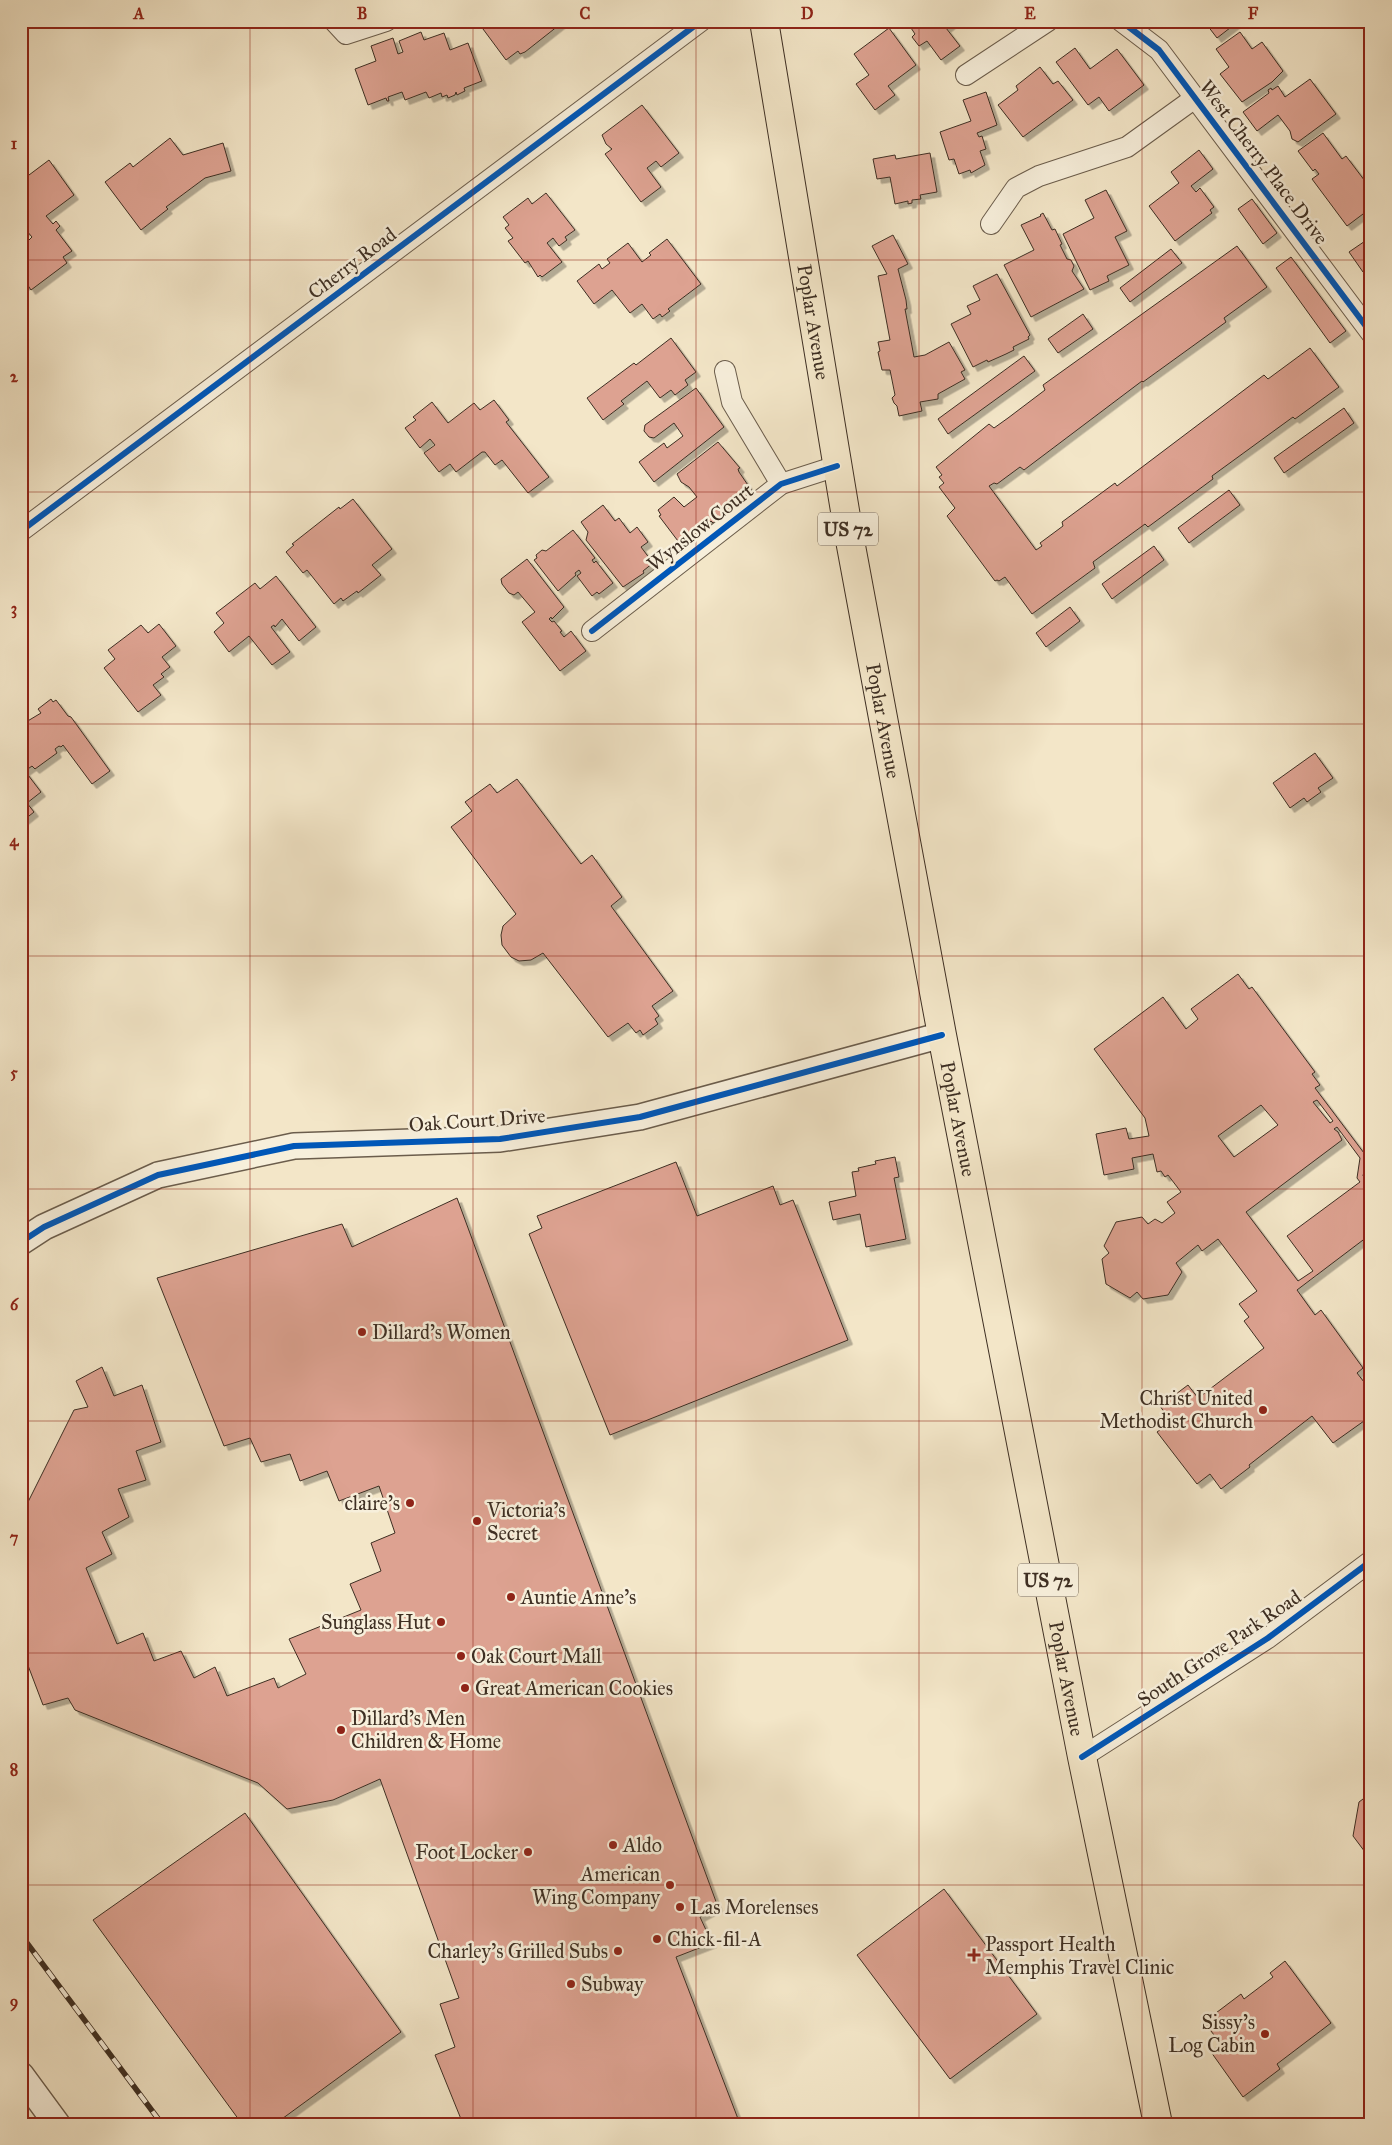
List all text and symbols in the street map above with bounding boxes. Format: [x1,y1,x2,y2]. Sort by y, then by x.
text: A [133,4,145,23]
text: B [357,4,367,23]
text: C [580,4,591,23]
text: D [801,4,814,23]
text: E [1024,4,1036,23]
text: F [1248,4,1259,23]
street label: West Cherry Place Drive [1194,75,1334,249]
text: 1 [11,134,18,153]
street label: Cherry Road [303,222,401,304]
street label: Poplar Avenue [792,262,835,382]
text: 2 [10,367,19,386]
street label: Wynslow Court [642,478,758,576]
road number: US 72 [818,512,878,546]
text: 3 [11,599,17,619]
street label: Poplar Avenue [861,661,906,780]
text: 4 [10,831,20,851]
street label: Poplar Avenue [935,1059,981,1179]
text: 5 [10,1063,18,1082]
street label: Oak Court Drive [408,1103,546,1137]
text: 6 [10,1295,19,1314]
place label: Dillard's Women [372,1320,511,1344]
marker: Dillard's Women [356,1326,368,1338]
place label: Christ United Methodist Church [1099,1386,1253,1433]
marker: Christ United Methodist Church [1257,1404,1269,1416]
place label: claire's [344,1491,400,1515]
marker: claire's [404,1497,416,1509]
place label: Victoria's Secret [486,1498,566,1545]
marker: Victoria's Secret [471,1515,483,1527]
text: 7 [10,1528,19,1547]
road number: US 72 [1018,1564,1078,1596]
street label: South Grove Park Road [1133,1584,1305,1712]
place label: Auntie Anne's [520,1585,636,1609]
marker: Auntie Anne's [505,1591,517,1603]
place label: Sunglass Hut [321,1610,431,1635]
marker: Sunglass Hut [435,1616,447,1628]
street label: Poplar Avenue [1044,1619,1090,1738]
place label: Oak Court Mall [471,1644,602,1668]
marker: Oak Court Mall [455,1650,467,1662]
place label: Great American Cookies [475,1676,673,1700]
marker: Great American Cookies [459,1682,471,1694]
place label: Dillard's Men Children & Home [351,1706,501,1753]
marker: Dillard's Men Children & Home [335,1724,347,1736]
text: 8 [10,1760,18,1779]
place label: Aldo [622,1833,662,1857]
marker: Aldo [607,1839,619,1851]
place label: Foot Locker [415,1840,518,1864]
marker: Foot Locker [522,1846,534,1858]
place label: American Wing Company [532,1862,661,1910]
marker: American Wing Company [664,1879,676,1891]
place label: Las Morelenses [690,1895,818,1919]
marker: Las Morelenses [674,1901,686,1913]
place label: Chick-fil-A [667,1927,762,1951]
place label: Passport Health Memphis Travel Clinic [985,1932,1174,1979]
marker: Chick-fil-A [651,1933,663,1945]
place label: Charley's Grilled Subs [427,1939,608,1963]
marker: Charley's Grilled Subs [612,1945,624,1957]
marker: Passport Health Memphis Travel Clinic [967,1948,981,1962]
place label: Subway [581,1972,644,1996]
marker: Subway [565,1978,577,1990]
text: 9 [10,1992,18,2012]
place label: Sissy's Log Cabin [1168,2010,1255,2058]
marker: Sissy's Log Cabin [1259,2028,1271,2040]

